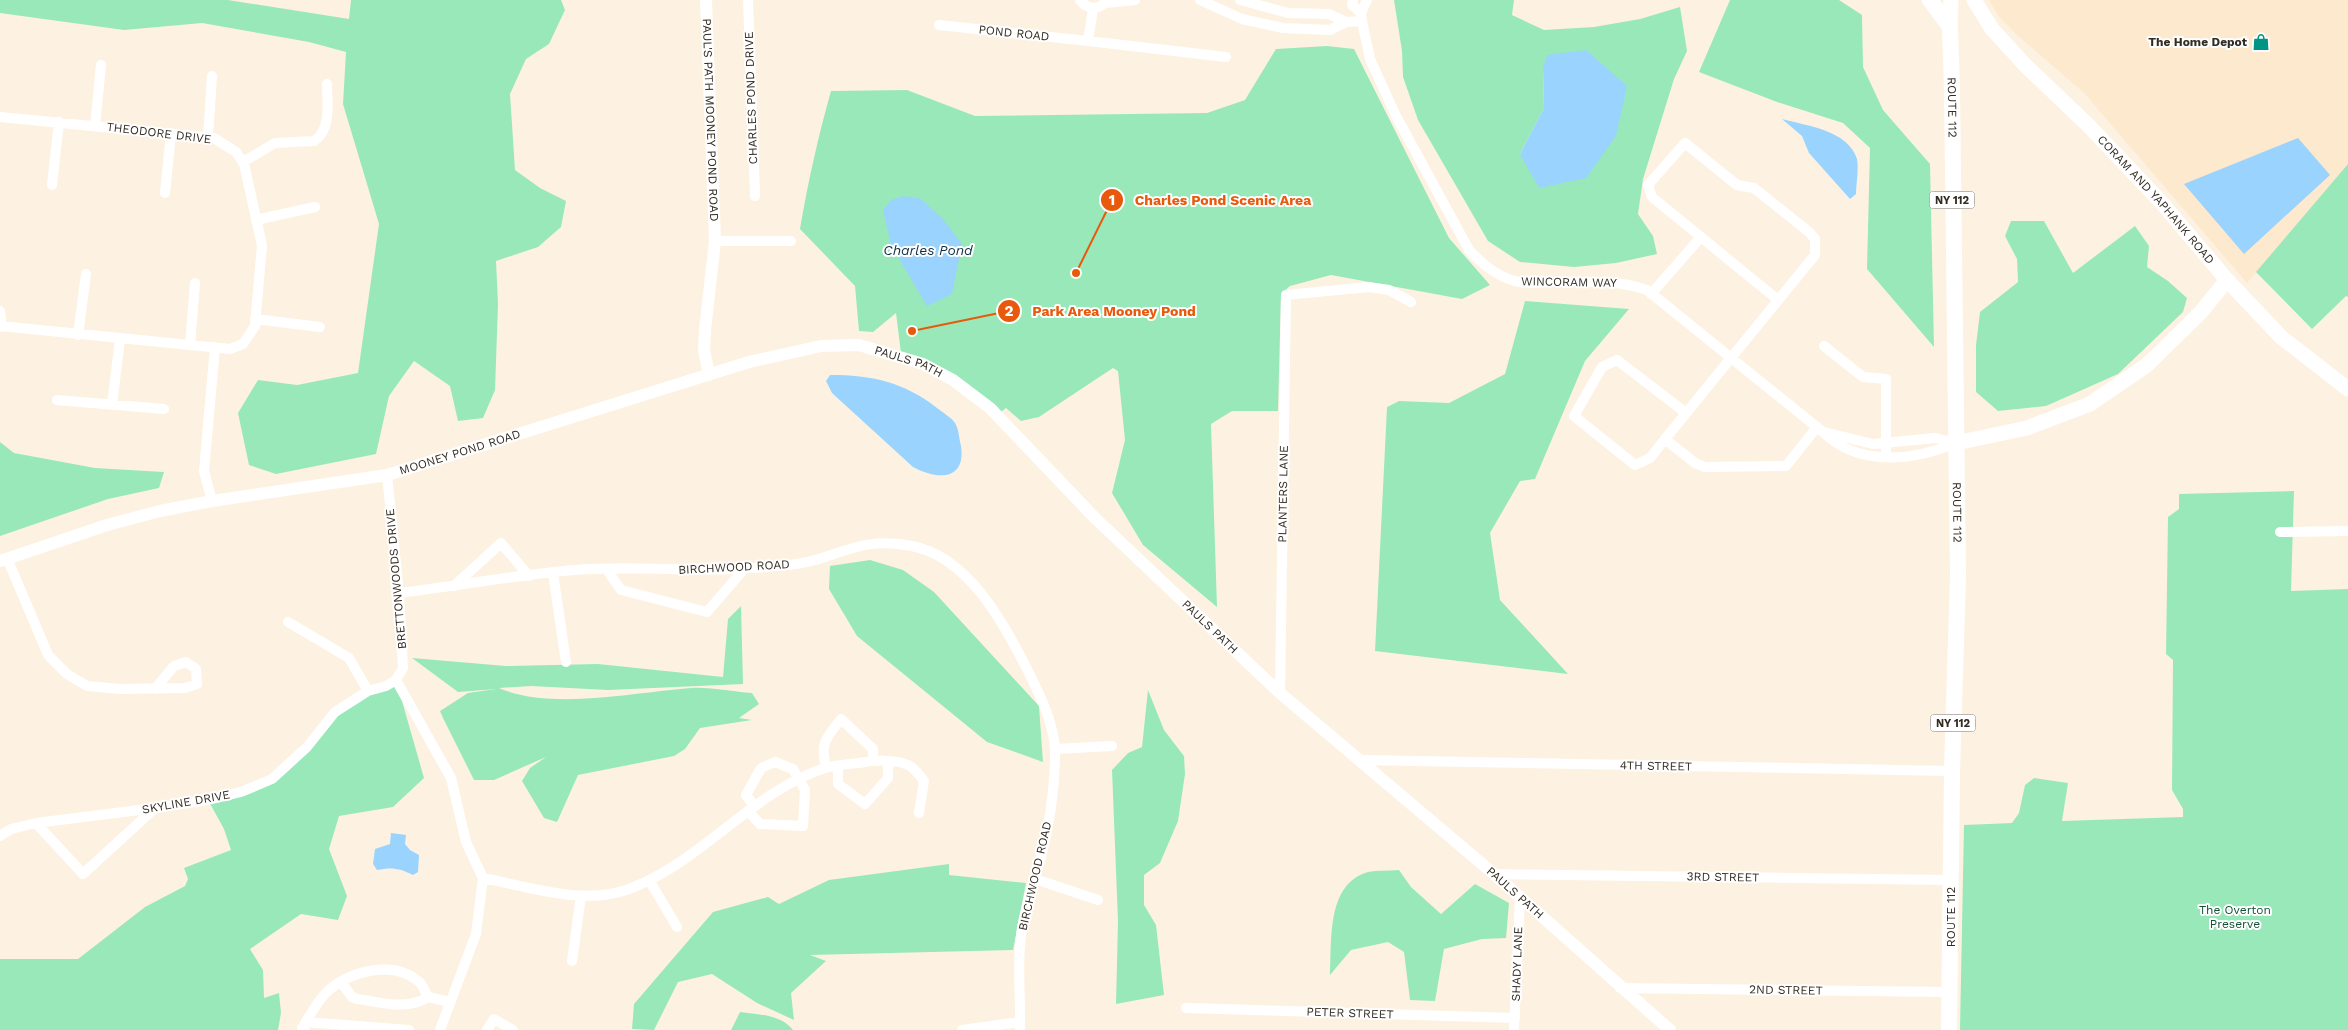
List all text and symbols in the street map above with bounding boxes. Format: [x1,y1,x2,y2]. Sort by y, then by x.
street label: PAUL'S PATH MOONEY POND ROAD [700,18,721,222]
street label: POND ROAD [978,22,1050,44]
street label: CHARLES POND DRIVE [742,31,760,165]
shop icon: The Home Depot [2251,32,2271,52]
place label: The Home Depot [2148,35,2248,49]
street label: ROUTE 112 [1945,77,1960,138]
street label: THEODORE DRIVE [106,120,213,146]
street label: CORAM AND YAPHANK ROAD [2095,133,2217,267]
callout: Charles Pond Scenic Area [1100,185,1322,214]
text: 1 [1109,191,1115,209]
text: Charles Pond Scenic Area [1135,192,1312,208]
road number: NY 112 [1930,192,1974,208]
water label: Charles Pond [883,242,973,258]
street label: WINCORAM WAY [1521,274,1617,290]
callout: Park Area Mooney Pond [997,297,1206,326]
text: 2 [1005,302,1014,320]
text: Park Area Mooney Pond [1032,303,1196,319]
street label: PAULS PATH [873,343,945,380]
street label: MOONEY POND ROAD [398,427,522,478]
street label: PLANTERS LANE [1275,445,1291,543]
street label: ROUTE 112 [1950,482,1965,543]
street label: BRETTONWOODS DRIVE [383,508,409,650]
street label: BIRCHWOOD ROAD [678,557,790,577]
street label: PAULS PATH [1179,597,1241,656]
road number: NY 112 [1930,714,1976,731]
street label: 4TH STREET [1620,758,1692,774]
street label: SKYLINE DRIVE [141,787,231,817]
street label: BIRCHWOOD ROAD [1016,820,1054,932]
street label: PAULS PATH [1484,864,1547,922]
street label: 3RD STREET [1686,869,1760,885]
street label: ROUTE 112 [1944,887,1958,947]
park label: The Overton Preserve [2199,903,2271,931]
street label: SHADY LANE [1509,926,1525,1002]
street label: 2ND STREET [1749,982,1823,998]
street label: PETER STREET [1306,1004,1394,1022]

